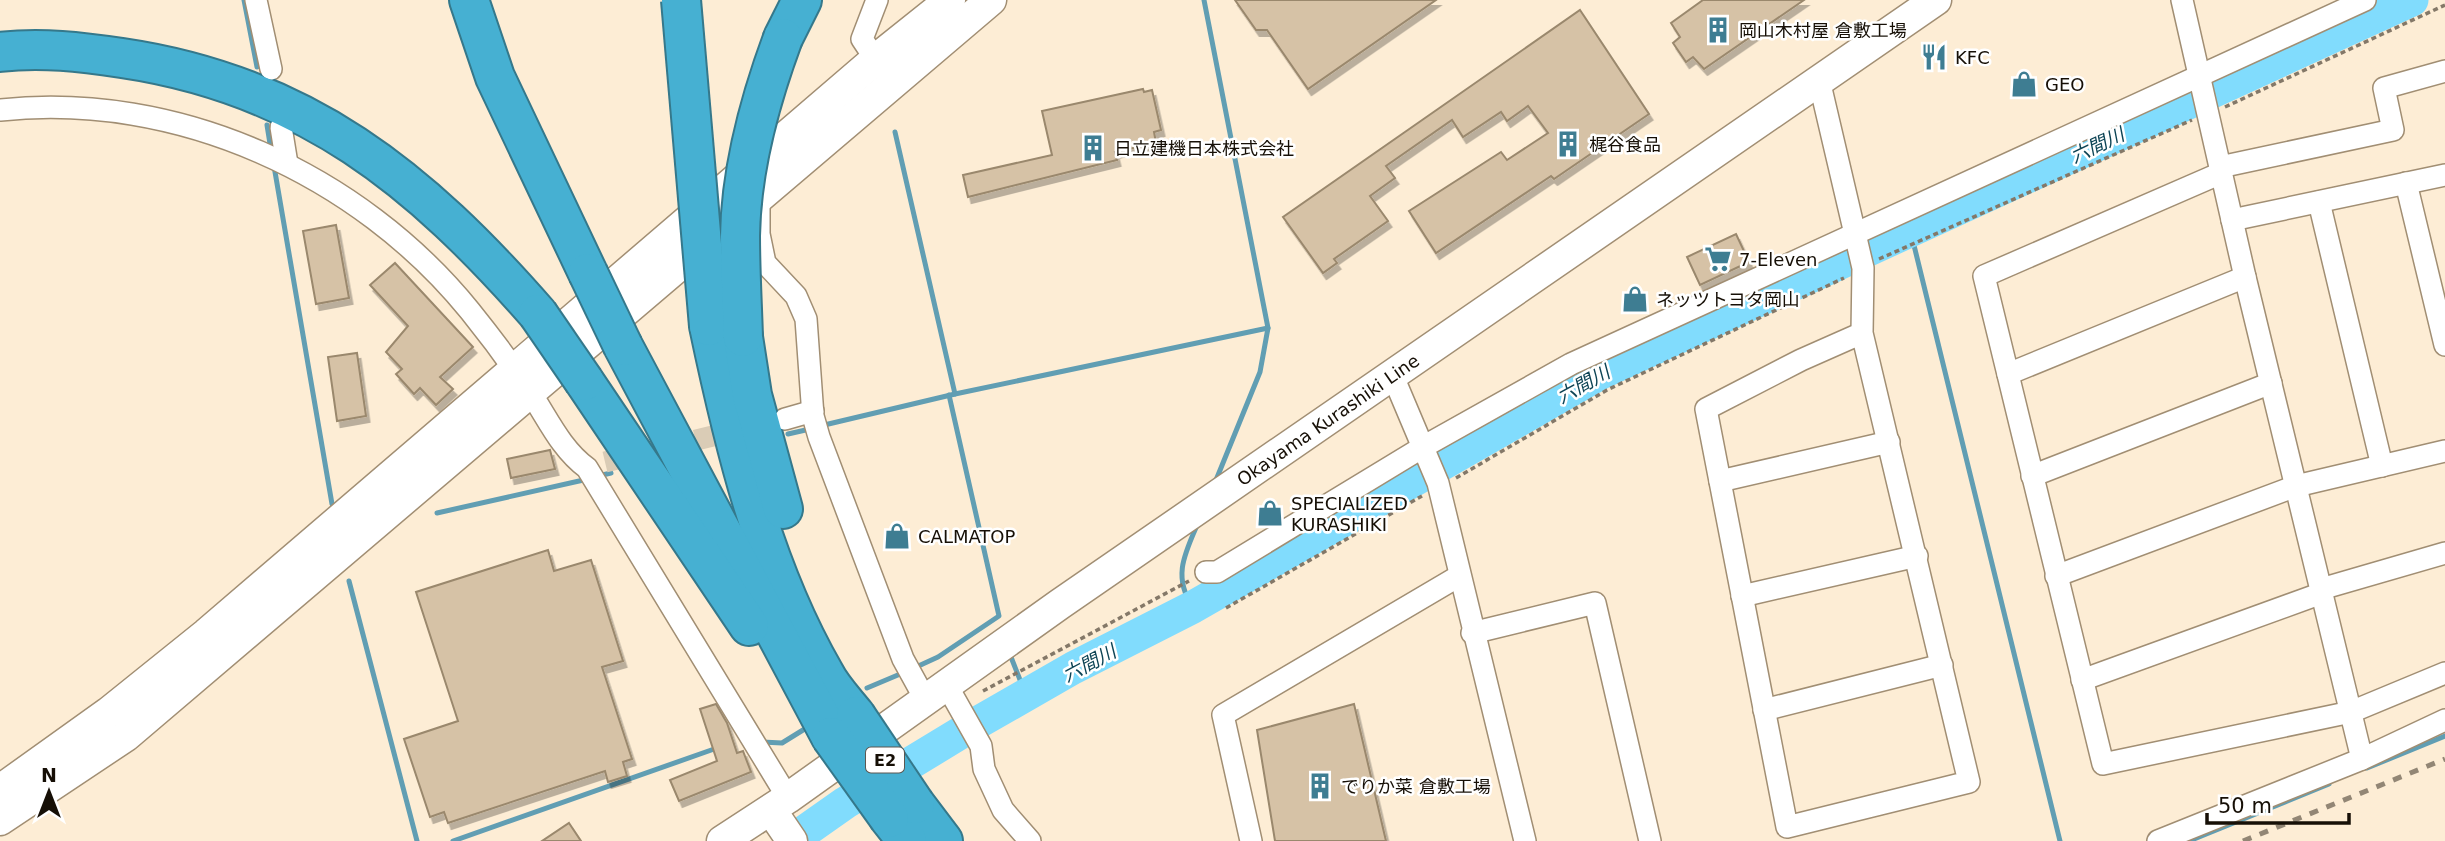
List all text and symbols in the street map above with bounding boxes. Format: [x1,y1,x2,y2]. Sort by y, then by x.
building icon: 岡山木村屋 倉敷工場 [1703,15,1733,45]
place label: 岡山木村屋 倉敷工場 [1739,20,1907,41]
restaurant icon: KFC [1919,42,1949,72]
place label: KFC [1955,47,1990,68]
shop icon: GEO [2009,69,2039,99]
place label: GEO [2045,74,2085,95]
water label: 六間川 [2067,122,2129,167]
building icon: 梶谷食品 [1553,129,1583,159]
building icon: 日立建機日本株式会社 [1078,133,1108,163]
place label: 梶谷食品 [1589,134,1661,155]
place label: 日立建機日本株式会社 [1114,138,1294,159]
supermarket icon: 7-Eleven [1703,244,1733,274]
place label: 7-Eleven [1739,249,1818,270]
shop icon: ネッツトヨタ岡山 [1620,284,1650,314]
place label: ネッツトヨタ岡山 [1656,289,1800,310]
street label: Okayama Kurashiki Line [1233,349,1423,490]
water label: 六間川 [1553,360,1615,407]
place label: SPECIALIZED KURASHIKI [1291,493,1408,535]
shop icon: SPECIALIZED KURASHIKI [1255,498,1285,528]
shop icon: CALMATOP [882,521,912,551]
place label: CALMATOP [918,526,1016,547]
water label: 六間川 [1059,639,1121,686]
road number: E2 [866,748,904,772]
north arrow [14,757,84,827]
text: N [41,764,57,786]
building icon: でりか菜 倉敷工場 [1305,771,1335,801]
place label: でりか菜 倉敷工場 [1341,776,1491,797]
scale bar [2207,782,2349,826]
text: 50 m [2218,794,2272,818]

